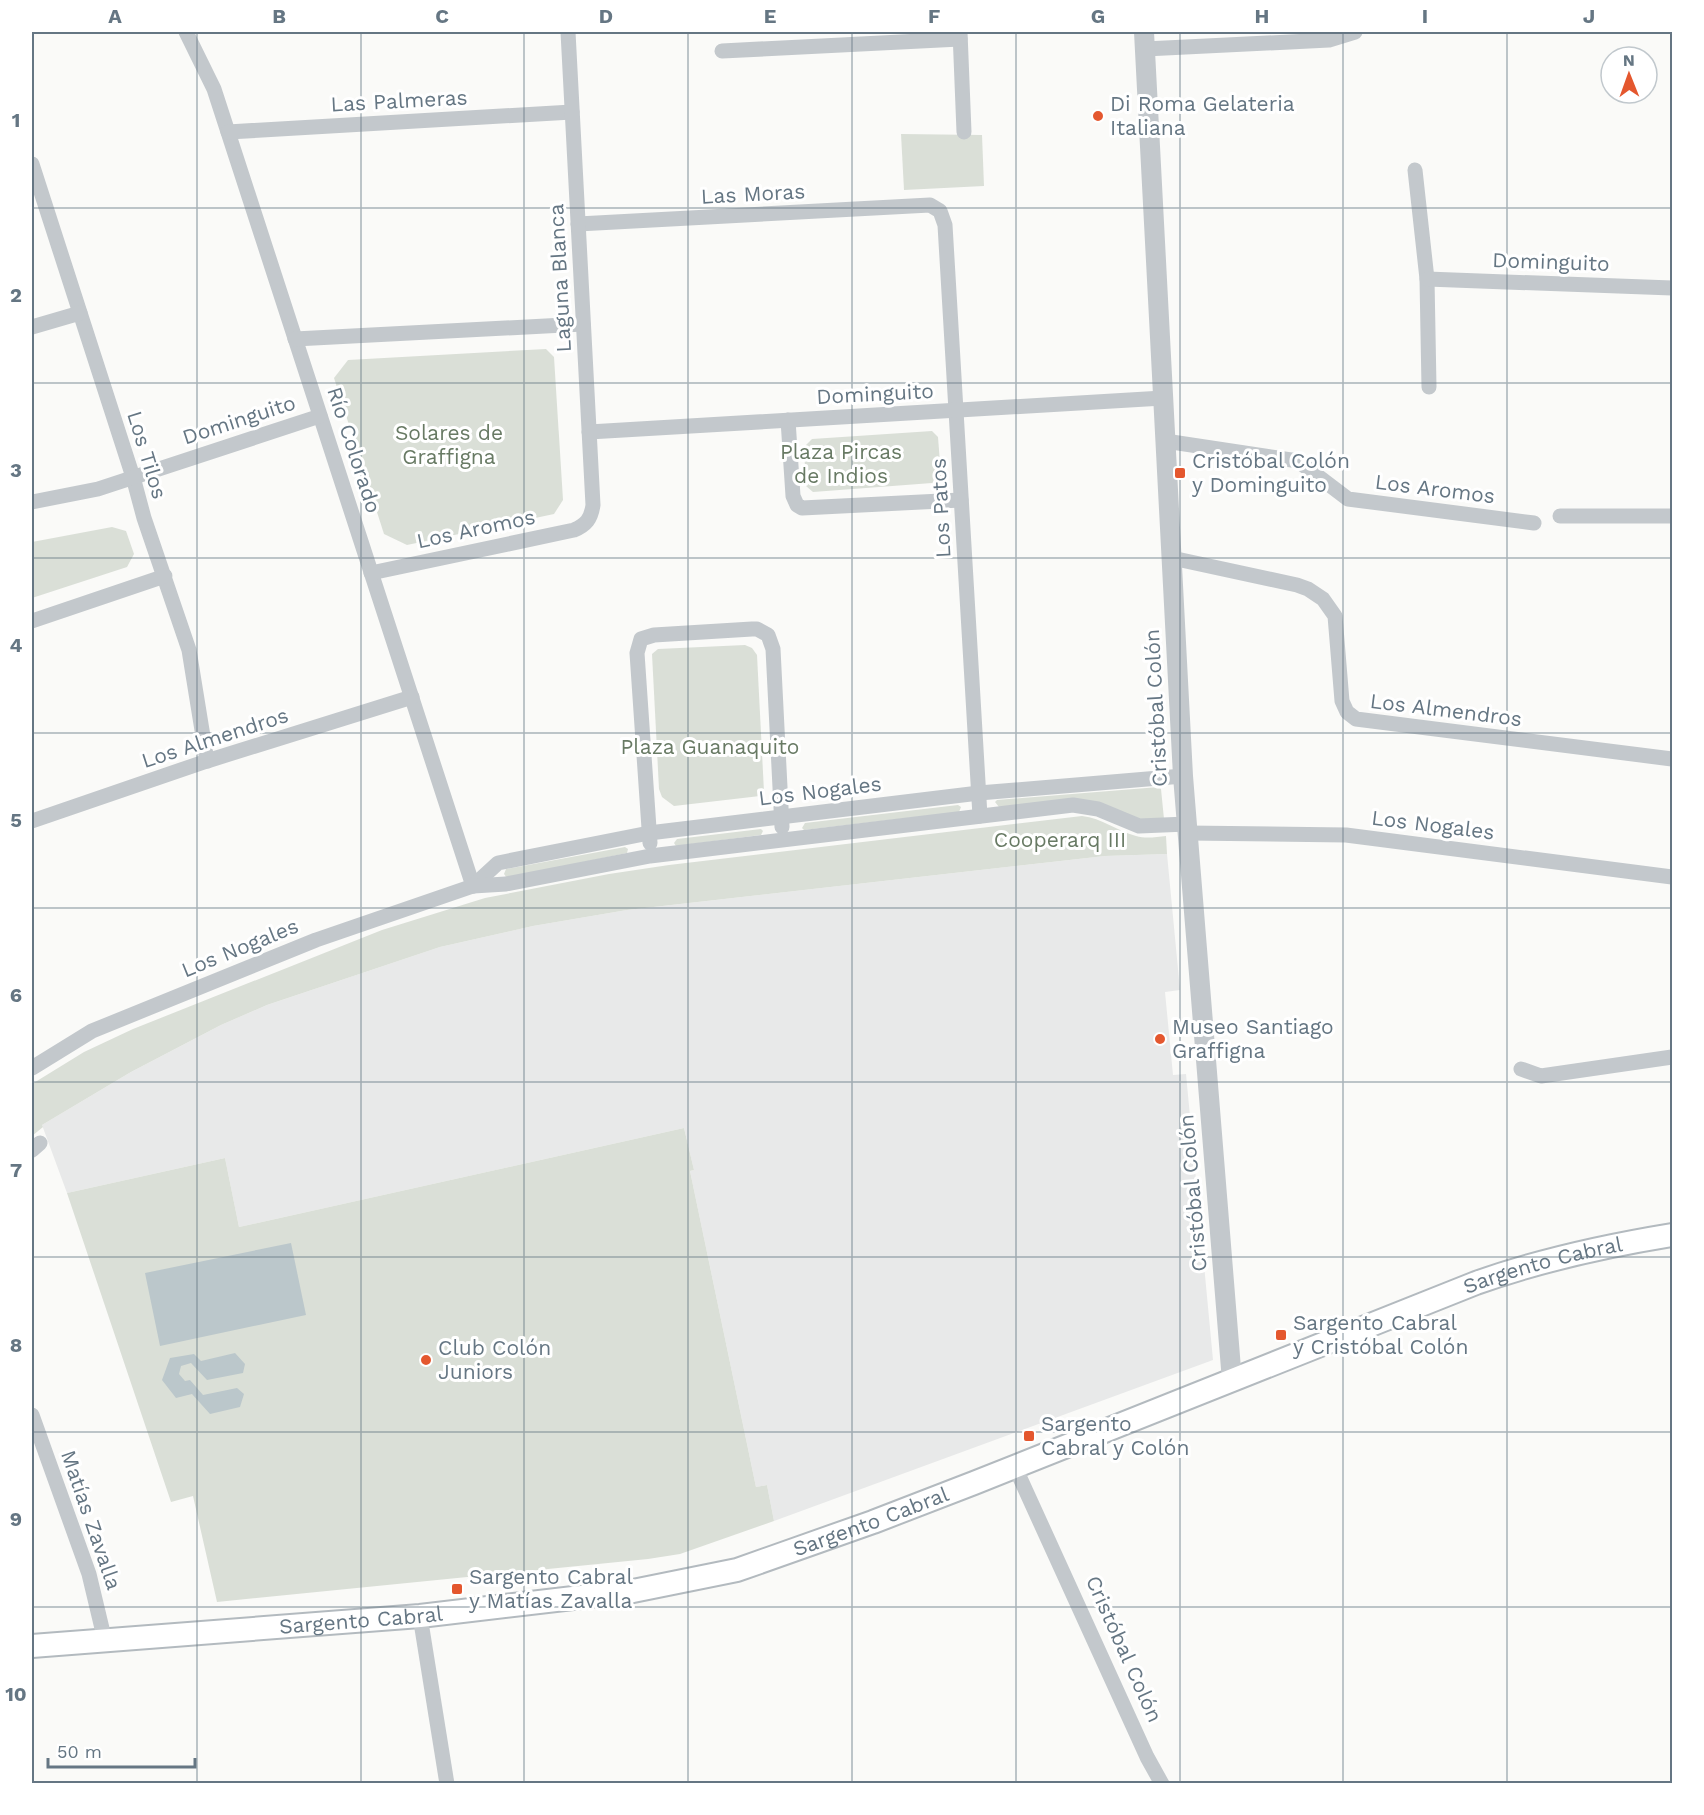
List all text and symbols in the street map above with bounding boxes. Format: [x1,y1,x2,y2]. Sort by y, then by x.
text: A [108,4,122,28]
text: B [272,4,286,28]
text: C [435,4,449,28]
text: D [599,4,613,28]
text: E [764,4,776,28]
text: F [928,4,940,28]
text: G [1091,4,1105,28]
text: H [1255,4,1269,28]
text: I [1422,4,1428,28]
text: J [1583,4,1595,28]
north arrow [1599,45,1659,105]
text: N [1623,51,1635,70]
street label: Las Palmeras [330,84,468,117]
place label: Di Roma Gelateria Italiana [1110,91,1295,140]
text: 1 [12,108,20,132]
marker: Di Roma Gelateria Italiana [1091,109,1105,123]
street label: Las Moras [700,178,806,209]
street label: Laguna Blanca [543,203,576,353]
street label: Dominguito [1492,247,1610,276]
text: 2 [10,283,22,307]
street label: Dominguito [816,378,934,409]
street label: Río Colorado [322,384,387,516]
street label: Dominguito [179,389,299,450]
street label: Los Tilos [122,408,173,502]
park label: Solares de Graffigna [395,420,503,469]
park label: Plaza Pircas de Indios [780,439,902,488]
place label: Cristóbal Colón y Dominguito [1192,448,1350,497]
text: 3 [10,458,22,482]
street label: Los Patos [925,458,956,559]
marker: Cristóbal Colón y Dominguito [1173,466,1187,480]
street label: Los Aromos [1374,469,1496,508]
street label: Los Aromos [414,504,537,553]
street label: Cristóbal Colón [1139,628,1172,788]
text: 4 [10,633,23,657]
street label: Los Almendros [1369,688,1523,731]
street label: Los Almendros [138,702,291,773]
park label: Plaza Guanaquito [621,734,799,759]
street label: Los Nogales [757,771,883,810]
street label: Los Nogales [1370,805,1496,844]
text: 5 [10,808,22,832]
park label: Cooperarq III [994,827,1126,852]
street label: Los Nogales [178,913,302,982]
text: 6 [10,983,22,1007]
place label: Museo Santiago Graffigna [1172,1014,1334,1063]
marker: Museo Santiago Graffigna [1153,1032,1167,1046]
street label: Cristóbal Colón [1173,1113,1212,1273]
text: 7 [10,1158,22,1182]
street label: Sargento Cabral [1459,1231,1625,1299]
place label: Sargento Cabral y Cristóbal Colón [1293,1310,1468,1359]
marker: Sargento Cabral y Cristóbal Colón [1274,1328,1288,1342]
text: 8 [10,1333,22,1357]
place label: Club Colón Juniors [438,1335,551,1384]
marker: Club Colón Juniors [419,1353,433,1367]
place label: Sargento Cabral y Colón [1041,1411,1189,1460]
marker: Sargento Cabral y Colón [1022,1429,1036,1443]
street label: Matías Zavalla [56,1447,127,1593]
street label: Sargento Cabral [789,1481,953,1561]
text: 9 [10,1507,22,1531]
place label: Sargento Cabral y Matías Zavalla [469,1564,633,1613]
street label: Cristóbal Colón [1081,1572,1168,1726]
marker: Sargento Cabral y Matías Zavalla [450,1582,464,1596]
street label: Sargento Cabral [278,1600,445,1639]
text: 10 [5,1682,27,1706]
scale bar [48,1731,195,1769]
text: 50 m [57,1741,102,1762]

